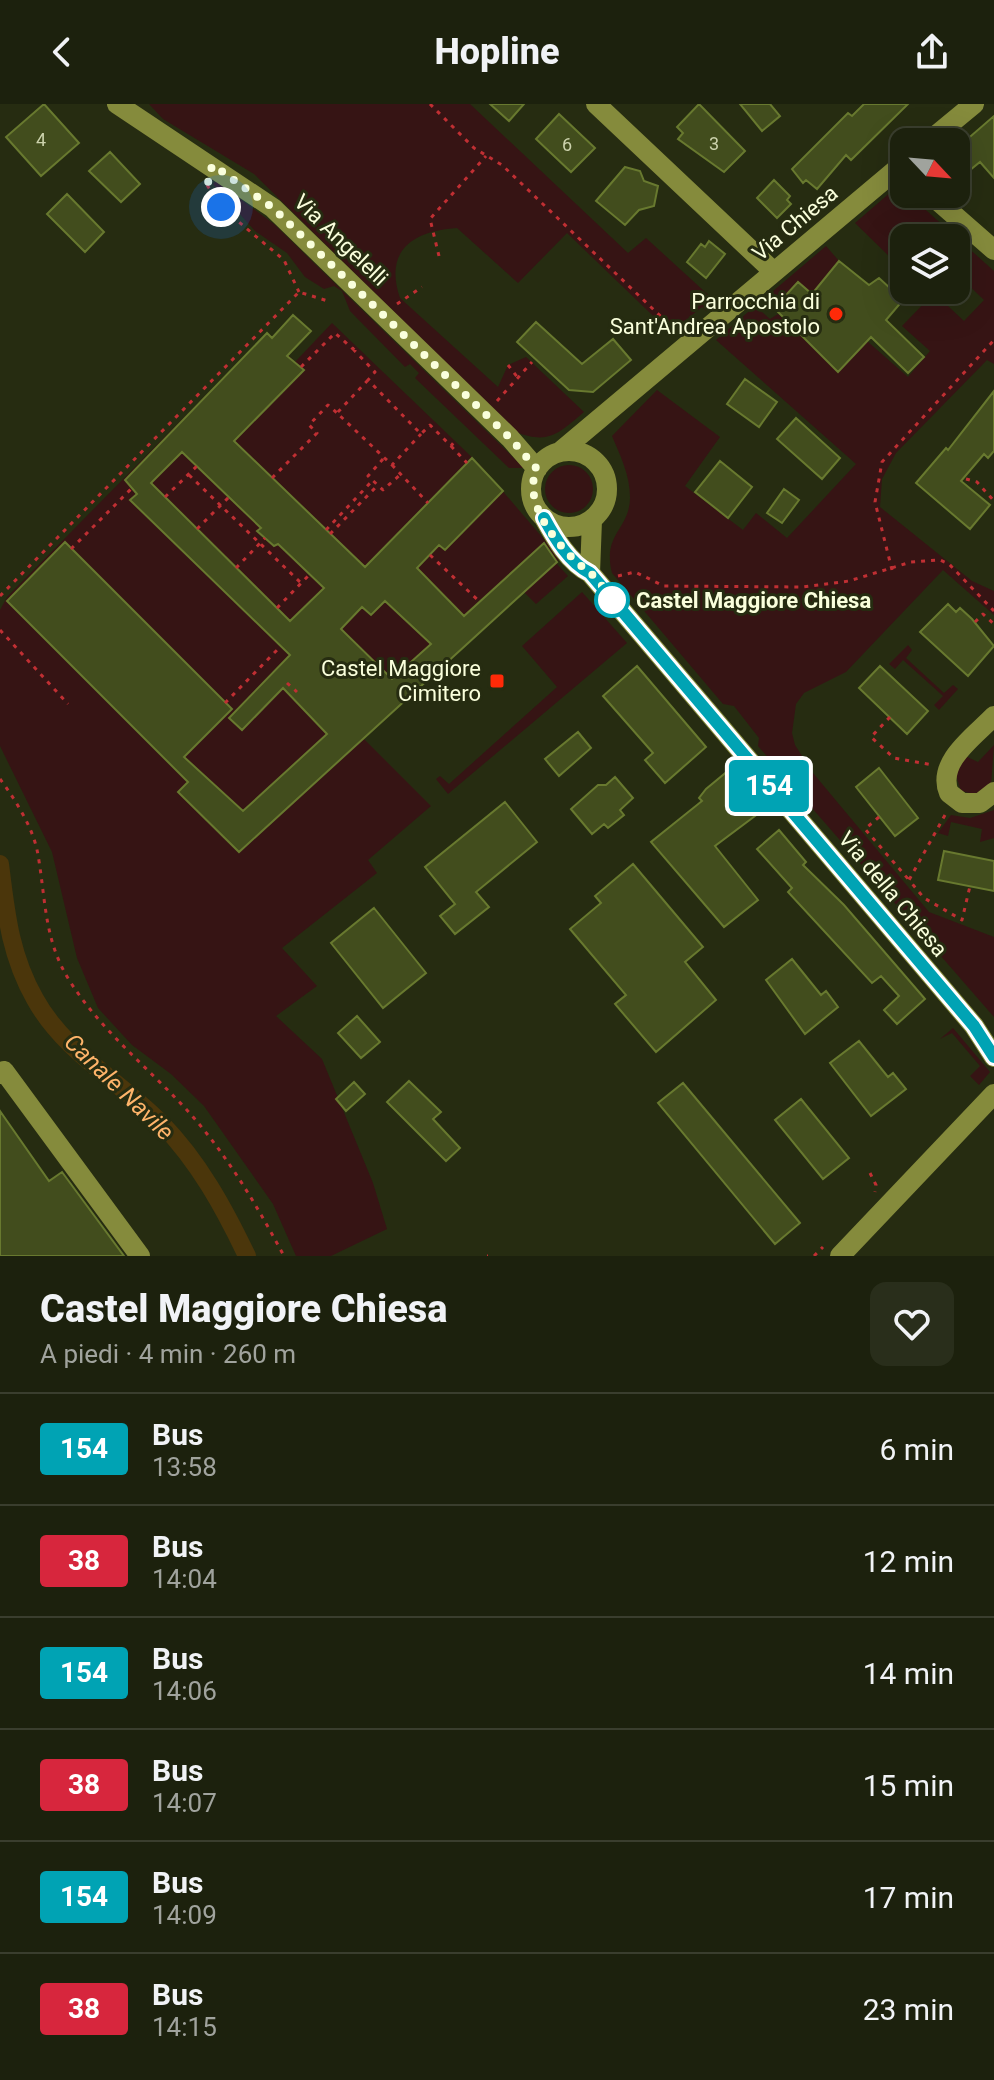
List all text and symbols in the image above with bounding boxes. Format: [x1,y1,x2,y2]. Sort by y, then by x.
icon: back [40,30,84,74]
icon: share [910,30,954,74]
text: Hopline [434,31,560,73]
north arrow [890,128,970,208]
map controls [890,128,970,304]
house number: 4 [36,129,46,150]
house number: 3 [709,133,719,154]
house number: 6 [562,134,572,155]
street label: Via Chiesa [747,180,843,266]
your location [201,187,241,227]
street label: Via Angelelli [289,189,393,291]
button: layers [890,224,970,304]
place label: Parrocchia di Sant'Andrea Apostolo [610,289,820,339]
marker: Parrocchia di Sant'Andrea Apostolo [827,305,845,323]
marker: Castel Maggiore Chiesa [595,583,629,617]
place label: Castel Maggiore Chiesa [636,588,871,613]
place label: Castel Maggiore Cimitero [321,656,481,706]
marker: Castel Maggiore Cimitero [488,672,506,690]
line badge: 154 [723,760,815,812]
text: 154 [745,769,793,802]
street label: Via della Chiesa [833,826,953,962]
water label: Canale Navile [58,1028,180,1146]
button: heart [870,1282,954,1366]
text: Castel Maggiore Chiesa [40,1287,448,1331]
text: A piedi · 4 min · 260 m [40,1339,296,1369]
text: Bus [152,1417,203,1452]
text: 154 [60,1432,108,1465]
text: 6 min [880,1432,954,1467]
text: 13:58 [152,1452,217,1482]
text: Bus [152,1529,203,1564]
text: 38 [68,1544,100,1577]
text: 12 min [863,1544,954,1579]
text: 14:04 [152,1564,217,1594]
text: Bus [152,1641,203,1676]
text: 154 [60,1656,108,1689]
text: 14 min [863,1656,954,1691]
text: 14:06 [152,1676,217,1706]
text: Bus [152,1753,203,1788]
text: 38 [68,1768,100,1801]
text: 15 min [863,1768,954,1803]
text: 14:07 [152,1788,217,1818]
text: Bus [152,1865,203,1900]
text: 154 [60,1880,108,1913]
text: 17 min [863,1880,954,1915]
text: 14:09 [152,1900,217,1930]
text: Bus [152,1977,203,2012]
text: 38 [68,1992,100,2025]
text: 23 min [863,1992,954,2027]
text: 14:15 [152,2012,217,2042]

